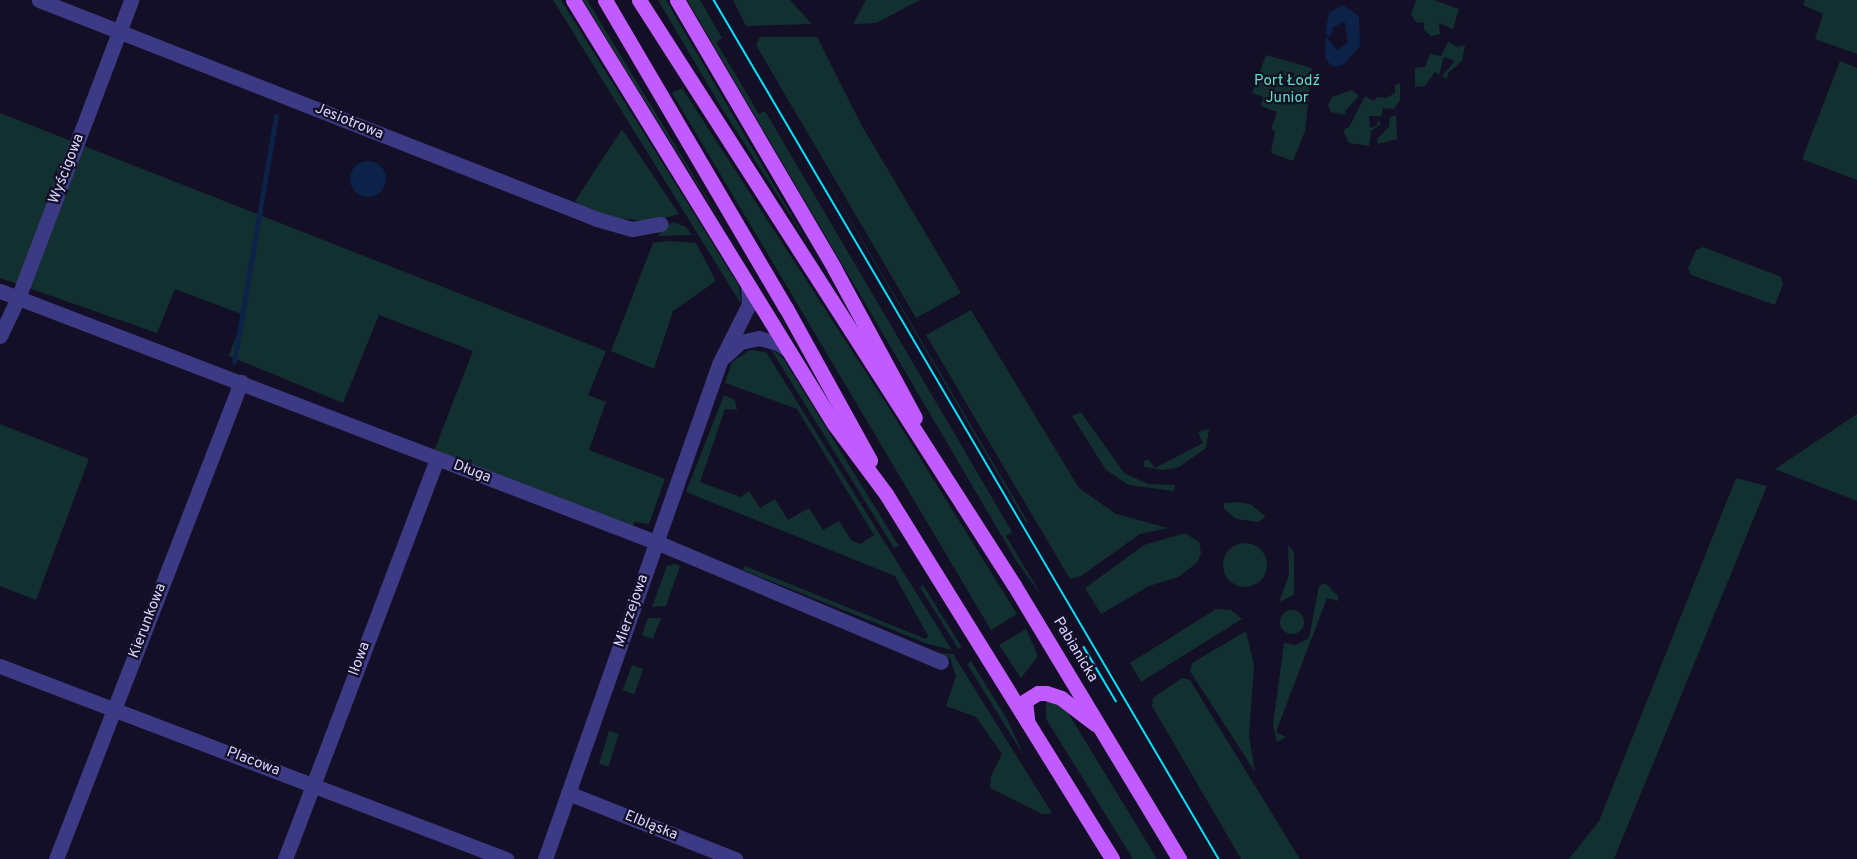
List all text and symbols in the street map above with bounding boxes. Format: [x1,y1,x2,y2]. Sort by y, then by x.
park label: Port Łodź Junior [1254,72,1320,107]
street label: Jesiotrowa [312,100,386,144]
street label: Wyścigowa [45,131,89,207]
street label: Długa [451,457,493,487]
street label: Mierzejowa [611,572,653,650]
street label: Kierunkowa [125,581,171,661]
street label: Pabianicka [1049,614,1101,686]
street label: Iłowa [346,640,374,678]
street label: Placowa [224,744,282,780]
street label: Elbląska [622,807,680,845]

